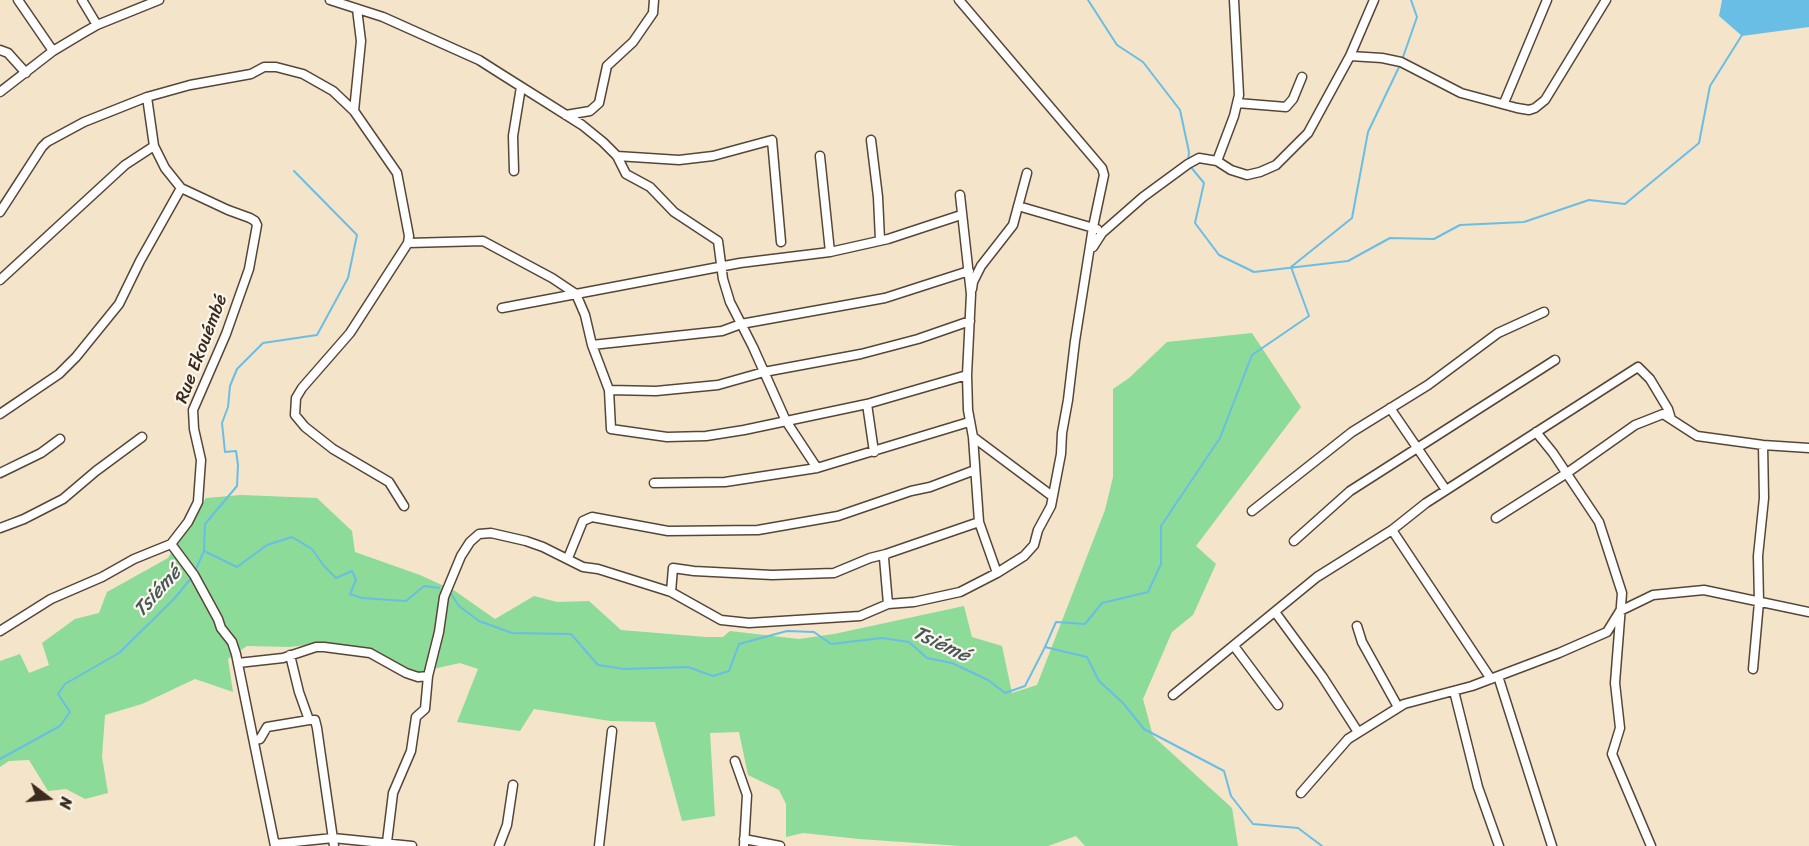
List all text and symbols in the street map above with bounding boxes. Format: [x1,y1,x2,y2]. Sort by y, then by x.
street label: Rue Ekouémbé [171,292,233,406]
water label: Tsiémé [129,562,187,622]
water label: Tsiémé [909,621,973,669]
north arrow [18,768,78,828]
text: N [50,794,81,812]

